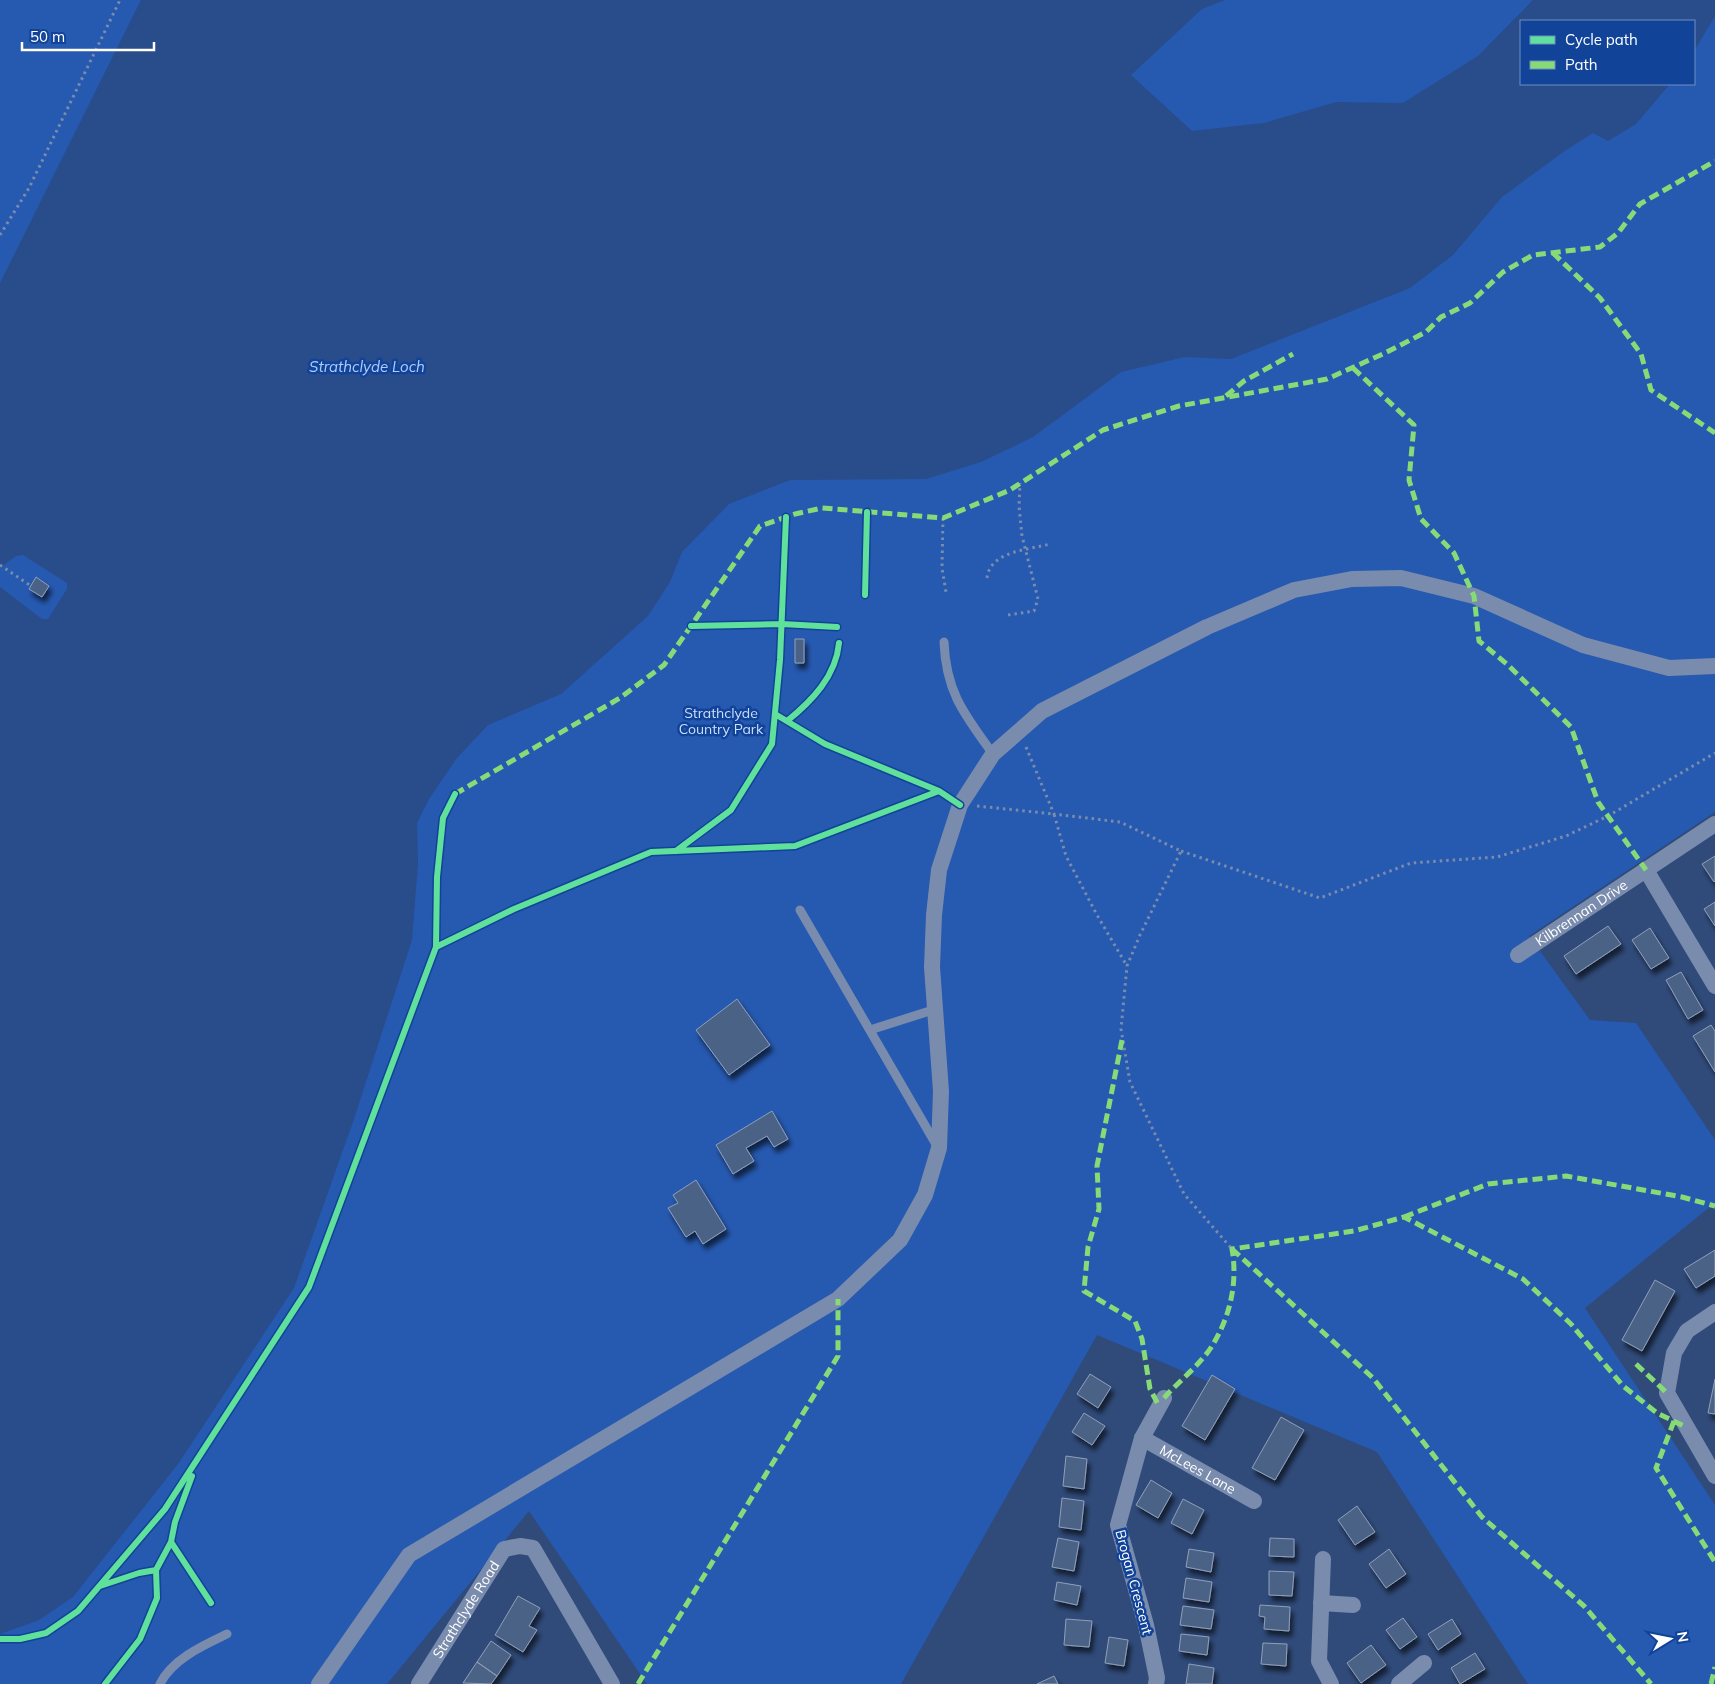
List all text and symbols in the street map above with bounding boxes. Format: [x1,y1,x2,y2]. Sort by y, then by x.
scale bar [22,20,155,52]
legend [1520,20,1695,85]
text: 50 m [30,27,65,46]
text: Cycle path [1565,30,1638,49]
text: Path [1565,55,1597,74]
water label: Strathclyde Loch [309,357,425,376]
park label: Strathclyde Country Park [679,704,764,738]
street label: Kilbrennan Drive [1532,876,1631,950]
street label: McLees Lane [1157,1441,1239,1498]
street label: Brogan Crescent [1111,1528,1157,1637]
street label: Strathclyde Road [428,1557,503,1662]
north arrow [1645,1614,1695,1664]
text: N [1673,1630,1693,1644]

